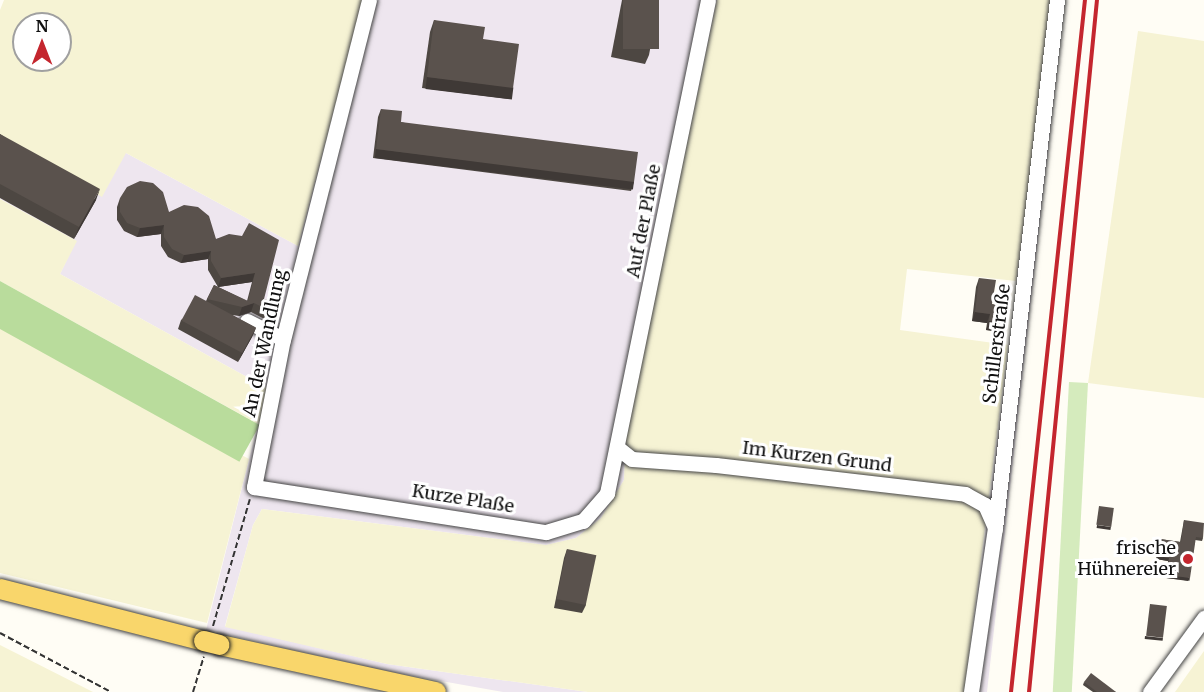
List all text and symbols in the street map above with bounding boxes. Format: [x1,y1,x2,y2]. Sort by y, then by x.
north arrow [12,12,72,72]
text: N [36,16,48,36]
street label: Auf der Plaße [622,162,666,280]
street label: An der Wandlung [239,267,291,419]
street label: Schillerstraße [979,283,1015,405]
street label: Im Kurzen Grund [741,437,893,477]
street label: Kurze Plaße [410,480,516,518]
place label: frische Hühnereier [1077,538,1176,580]
marker: frische Hühnereier [1181,552,1195,566]

